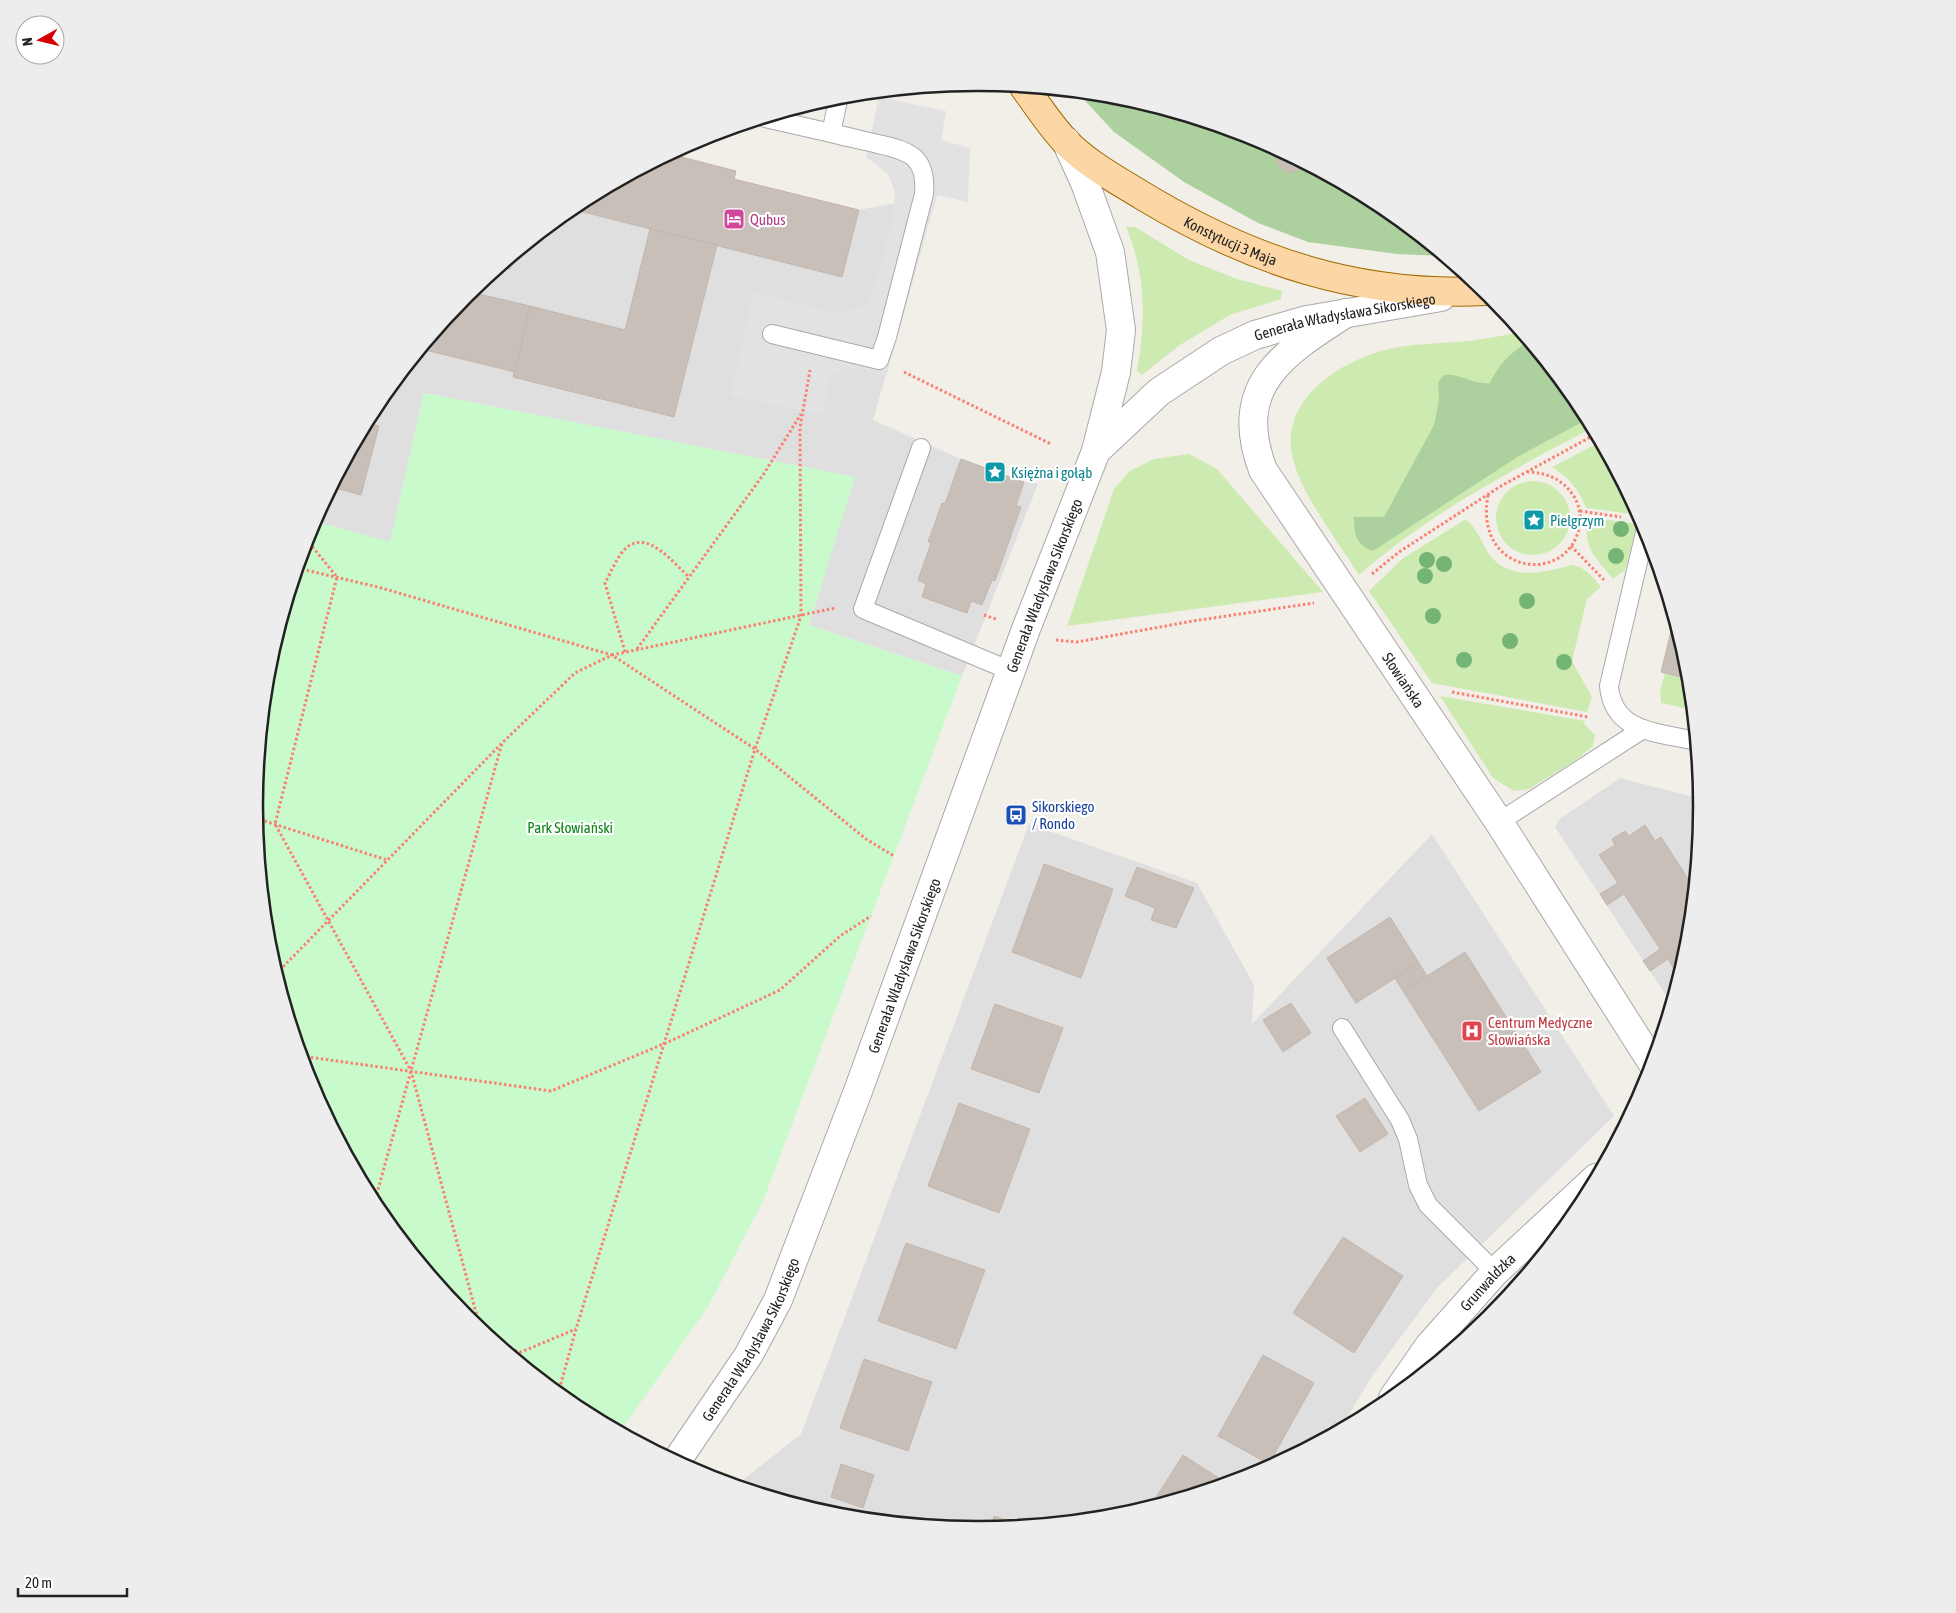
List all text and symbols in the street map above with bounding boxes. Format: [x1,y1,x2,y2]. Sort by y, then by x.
north arrow [15,15,65,65]
text: N [19,37,36,47]
hotel icon: Qubus [722,207,746,231]
place label: Qubus [750,211,786,228]
street label: Konstytucji 3 Maja [1181,212,1279,268]
street label: Generała Władysława Sikorskiego [1252,290,1437,343]
place icon: Księżna i gołąb [983,460,1007,484]
place label: Księżna i gołąb [1011,464,1092,481]
street label: Generała Władysława Sikorskiego [1002,496,1085,675]
place icon: Pielgrzym [1522,508,1546,532]
place label: Pielgrzym [1550,512,1604,529]
street label: Słowiańska [1379,649,1428,711]
place label: Sikorskiego / Rondo [1032,798,1094,832]
bus stop icon: Sikorskiego / Rondo [1004,803,1028,827]
park label: Park Słowiański [527,819,613,836]
street label: Generała Władysława Sikorskiego [864,876,943,1055]
place label: Centrum Medyczne Słowiańska [1488,1014,1593,1048]
hospital icon: Centrum Medyczne Słowiańska [1460,1019,1484,1043]
street label: Grunwaldzka [1456,1249,1518,1314]
street label: Generała Władysława Sikorskiego [698,1255,802,1424]
scale bar [18,1566,126,1598]
text: 20 m [25,1574,52,1591]

